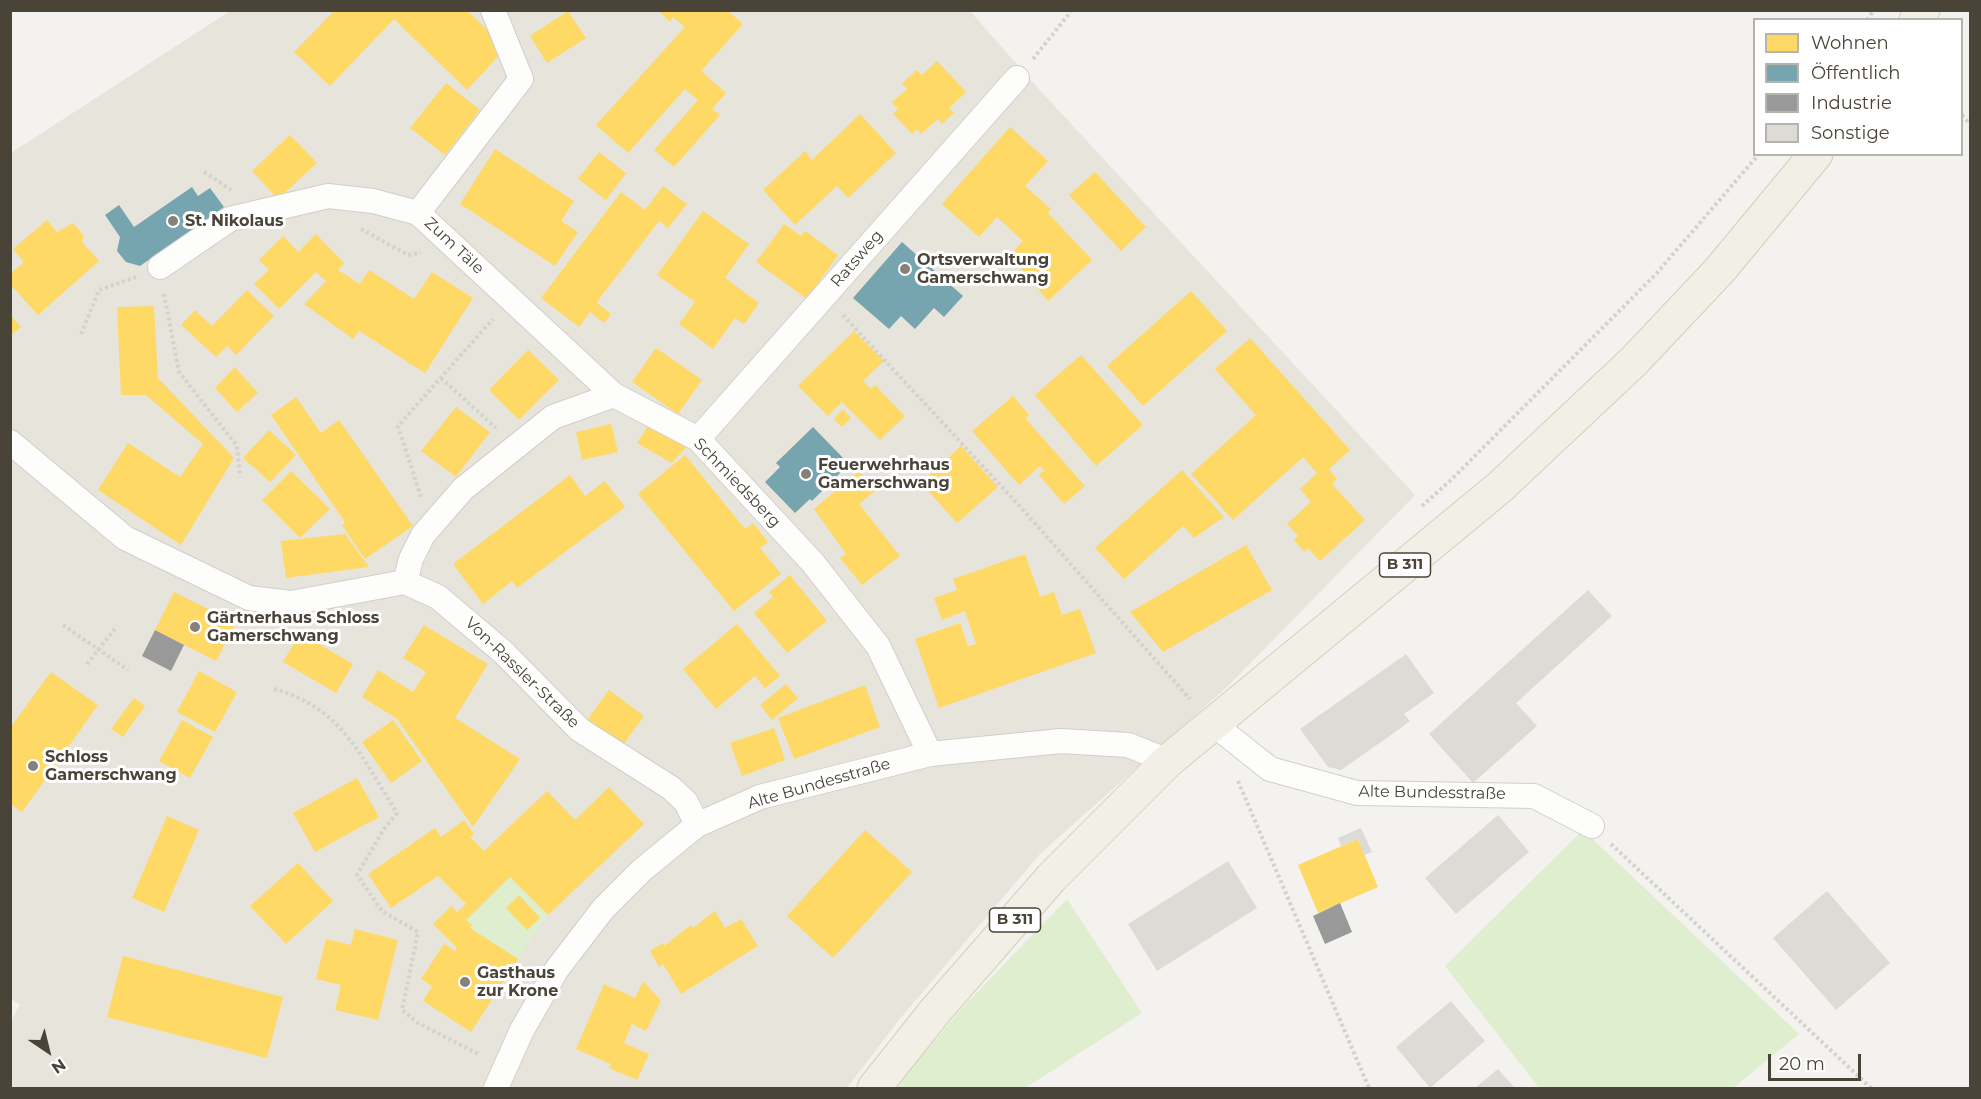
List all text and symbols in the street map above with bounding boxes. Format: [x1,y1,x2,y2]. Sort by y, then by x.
legend [1753,18,1963,156]
text: Wohnen [1811,32,1889,54]
text: Öffentlich [1811,62,1900,84]
text: Industrie [1811,92,1892,114]
text: Sonstige [1811,122,1890,144]
place label: St. Nikolaus [185,211,284,231]
marker: St. Nikolaus [166,214,180,228]
street label: Zum Täle [420,214,488,278]
street label: Ratsweg [827,226,887,292]
place label: Ortsverwaltung Gamerschwang [917,250,1049,288]
marker: Ortsverwaltung Gamerschwang [898,262,912,276]
street label: Schmiedsberg [690,434,784,532]
place label: Feuerwehrhaus Gamerschwang [818,455,950,493]
marker: Feuerwehrhaus Gamerschwang [799,467,813,481]
road number: B 311 [1380,553,1430,577]
place label: Gärtnerhaus Schloss Gamerschwang [207,608,379,646]
street label: Von-Rassler-Straße [461,613,583,733]
marker: Gärtnerhaus Schloss Gamerschwang [188,620,202,634]
place label: Schloss Gamerschwang [45,747,177,785]
street label: Alte Bundesstraße [745,754,893,814]
marker: Schloss Gamerschwang [26,759,40,773]
street label: Alte Bundesstraße [1358,782,1506,804]
road number: B 311 [990,908,1040,932]
place label: Gasthaus zur Krone [477,963,558,1001]
marker: Gasthaus zur Krone [458,975,472,989]
north arrow [18,1021,78,1081]
scale bar [1771,1042,1864,1080]
text: 20 m [1779,1053,1825,1075]
text: N [48,1055,69,1078]

